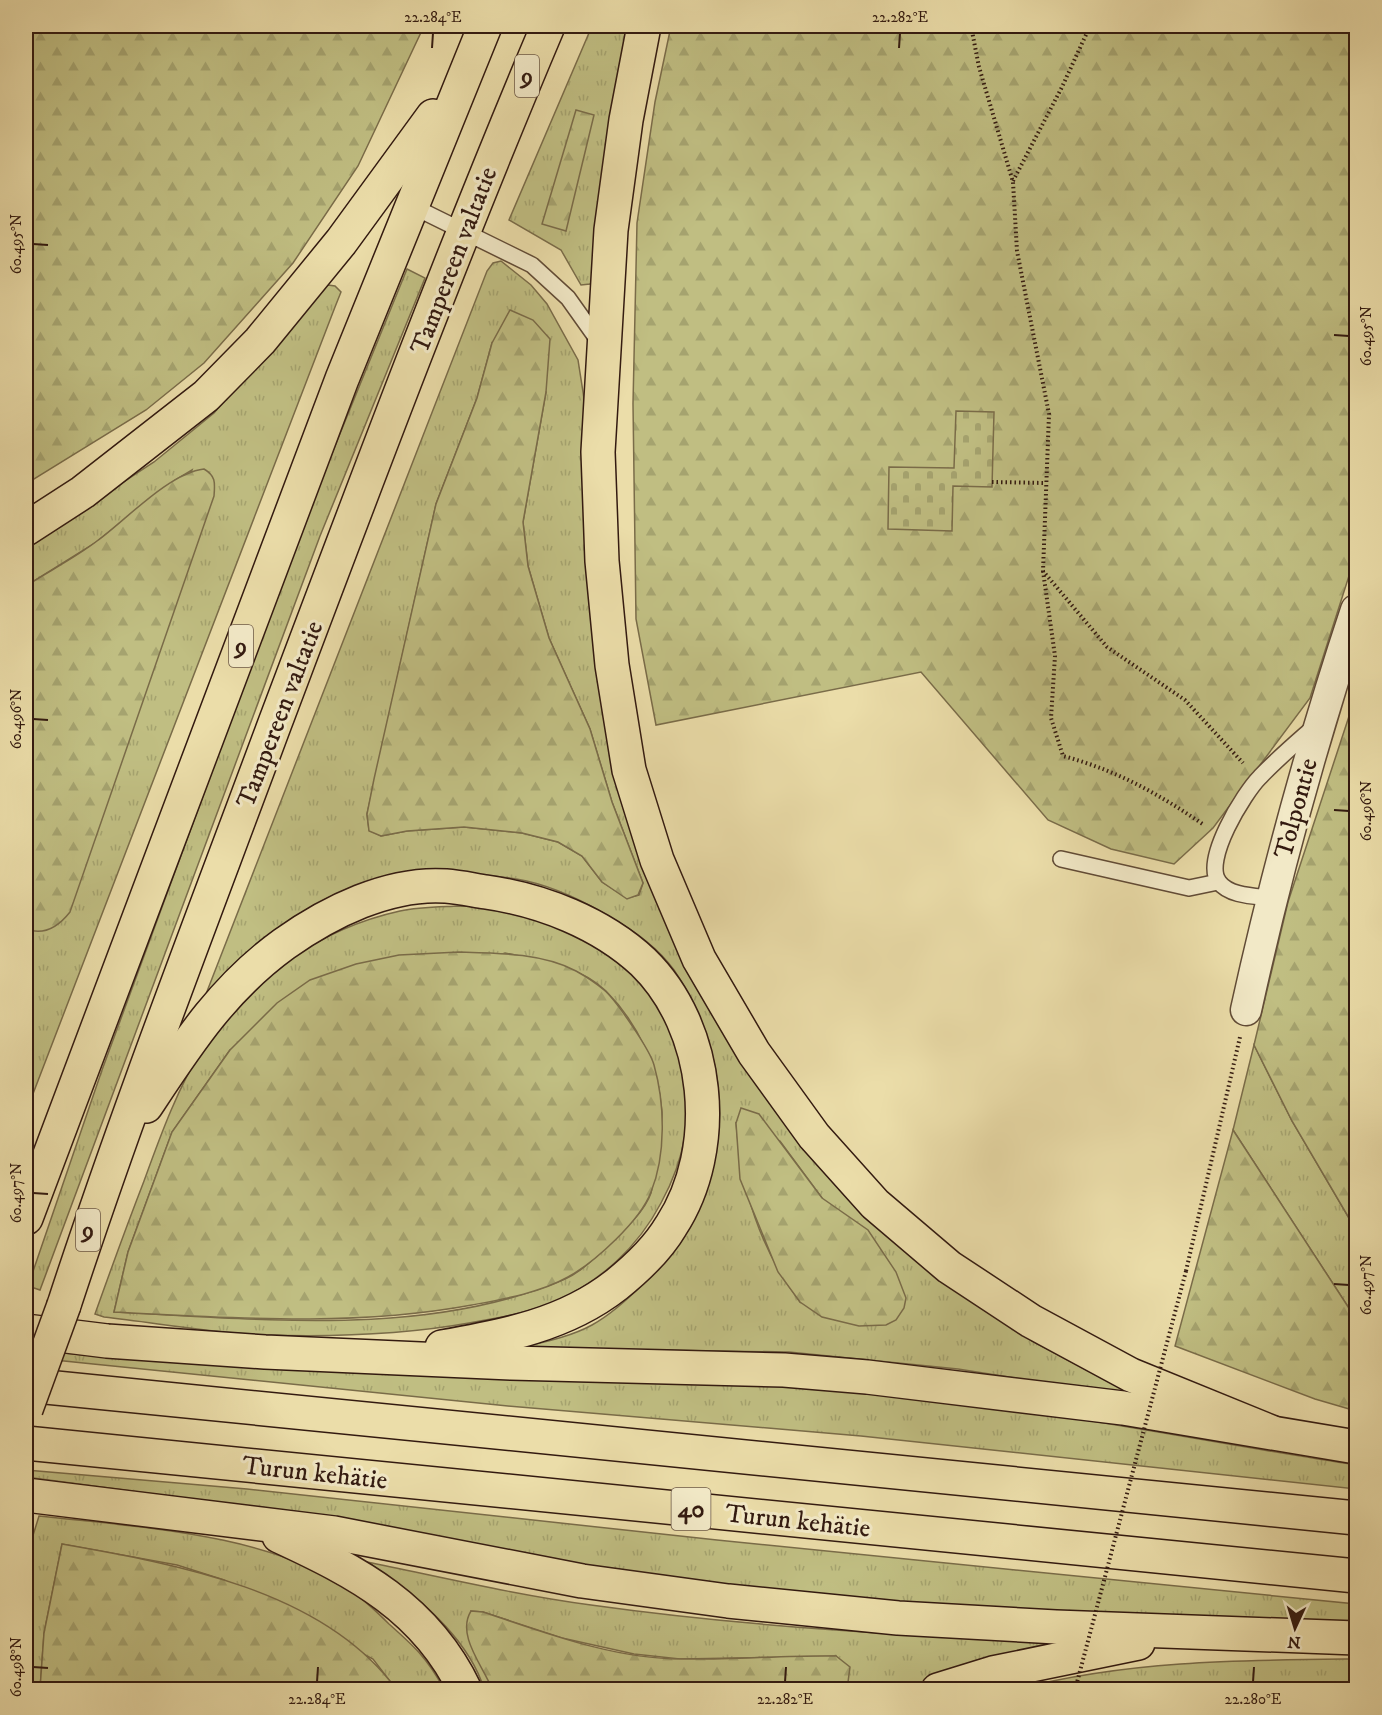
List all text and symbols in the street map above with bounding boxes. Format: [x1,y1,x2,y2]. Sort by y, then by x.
text: 22.284°E [404,8,462,27]
text: 22.282°E [872,8,928,27]
road number: 9 [515,55,539,97]
street label: Tampereen valtatie [404,162,505,359]
text: 60.495°N [7,214,26,274]
text: 60.495°N [1357,306,1376,366]
street label: Tampereen valtatie [230,616,331,813]
road number: 9 [229,625,253,667]
text: 60.496°N [7,689,26,749]
street label: Tolpontie [1267,755,1326,862]
text: 60.496°N [1357,781,1376,841]
text: 60.497°N [7,1163,26,1223]
road number: 9 [76,1209,100,1251]
text: 60.497°N [1357,1255,1376,1315]
street label: Turun kehätie [241,1449,389,1498]
road number: 40 [672,1488,710,1530]
street label: Turun kehätie [724,1497,872,1546]
north arrow [1265,1598,1325,1658]
text: N [1287,1632,1301,1652]
text: 60.498°N [7,1637,26,1697]
text: 22.284°E [288,1690,346,1709]
text: 22.282°E [757,1690,813,1709]
text: 22.280°E [1225,1690,1282,1709]

